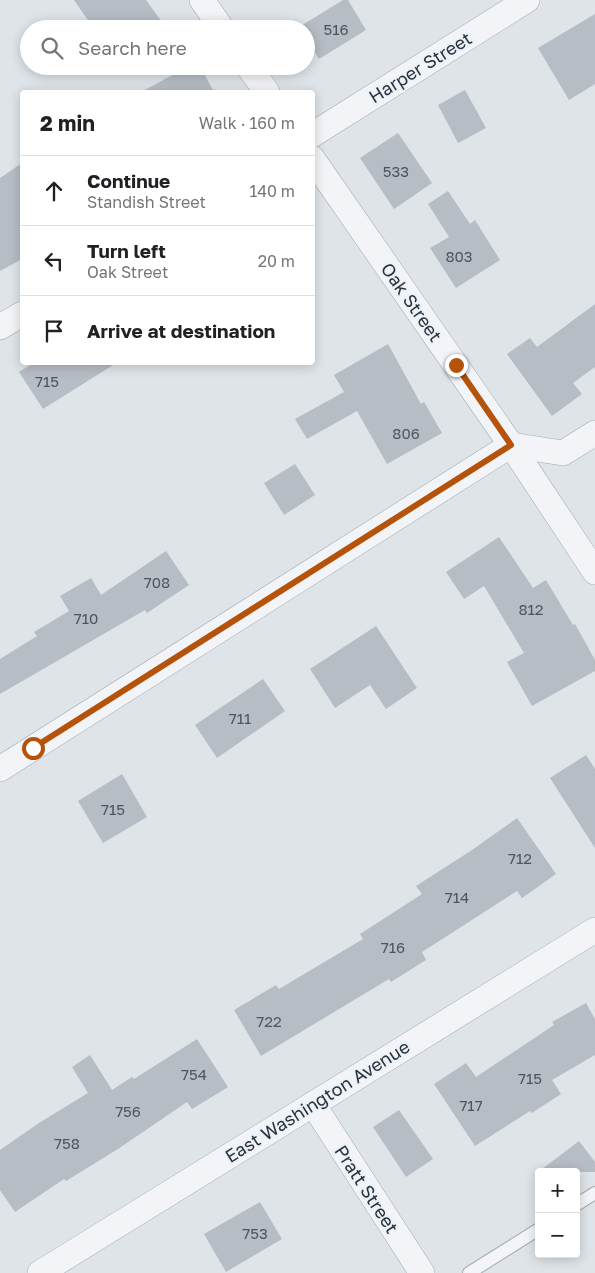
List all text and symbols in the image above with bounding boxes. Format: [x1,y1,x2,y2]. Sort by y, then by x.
search box [20,20,315,75]
house number: 516 [323,20,349,38]
street label: Harper Street [364,27,476,107]
icon: search [38,34,66,62]
text: Search here [78,36,187,59]
text: 2 min [40,110,95,136]
text: Walk · 160 m [199,113,295,133]
house number: 533 [383,162,409,180]
text: Continue [87,169,170,192]
icon: ahead [40,177,68,205]
text: 140 m [249,181,295,201]
text: Standish Street [87,192,206,212]
text: Turn left [87,239,166,262]
icon: left [40,247,68,275]
house number: 803 [445,247,473,265]
text: 20 m [258,251,295,271]
street label: Oak Street [377,258,447,346]
text: Oak Street [87,262,168,282]
icon: arrive [40,317,68,345]
text: Arrive at destination [87,319,275,342]
route end [445,354,468,377]
house number: 715 [35,372,59,390]
house number: 806 [392,424,420,442]
house number: 708 [144,573,170,591]
house number: 812 [518,600,544,618]
house number: 710 [74,609,98,627]
house number: 711 [229,709,251,727]
route start [22,737,45,760]
house number: 715 [101,800,125,818]
house number: 712 [508,849,532,867]
house number: 714 [445,888,469,906]
house number: 716 [381,938,405,956]
house number: 722 [256,1012,282,1030]
street label: East Washington Avenue [221,1035,413,1167]
house number: 754 [181,1065,207,1083]
house number: 715 [518,1069,542,1087]
house number: 717 [459,1096,483,1114]
house number: 756 [115,1102,141,1120]
house number: 758 [54,1134,80,1152]
street label: Pratt Street [330,1141,404,1237]
map controls [535,1168,580,1258]
button: + [535,1168,580,1213]
button: − [535,1213,580,1258]
house number: 753 [242,1224,268,1242]

